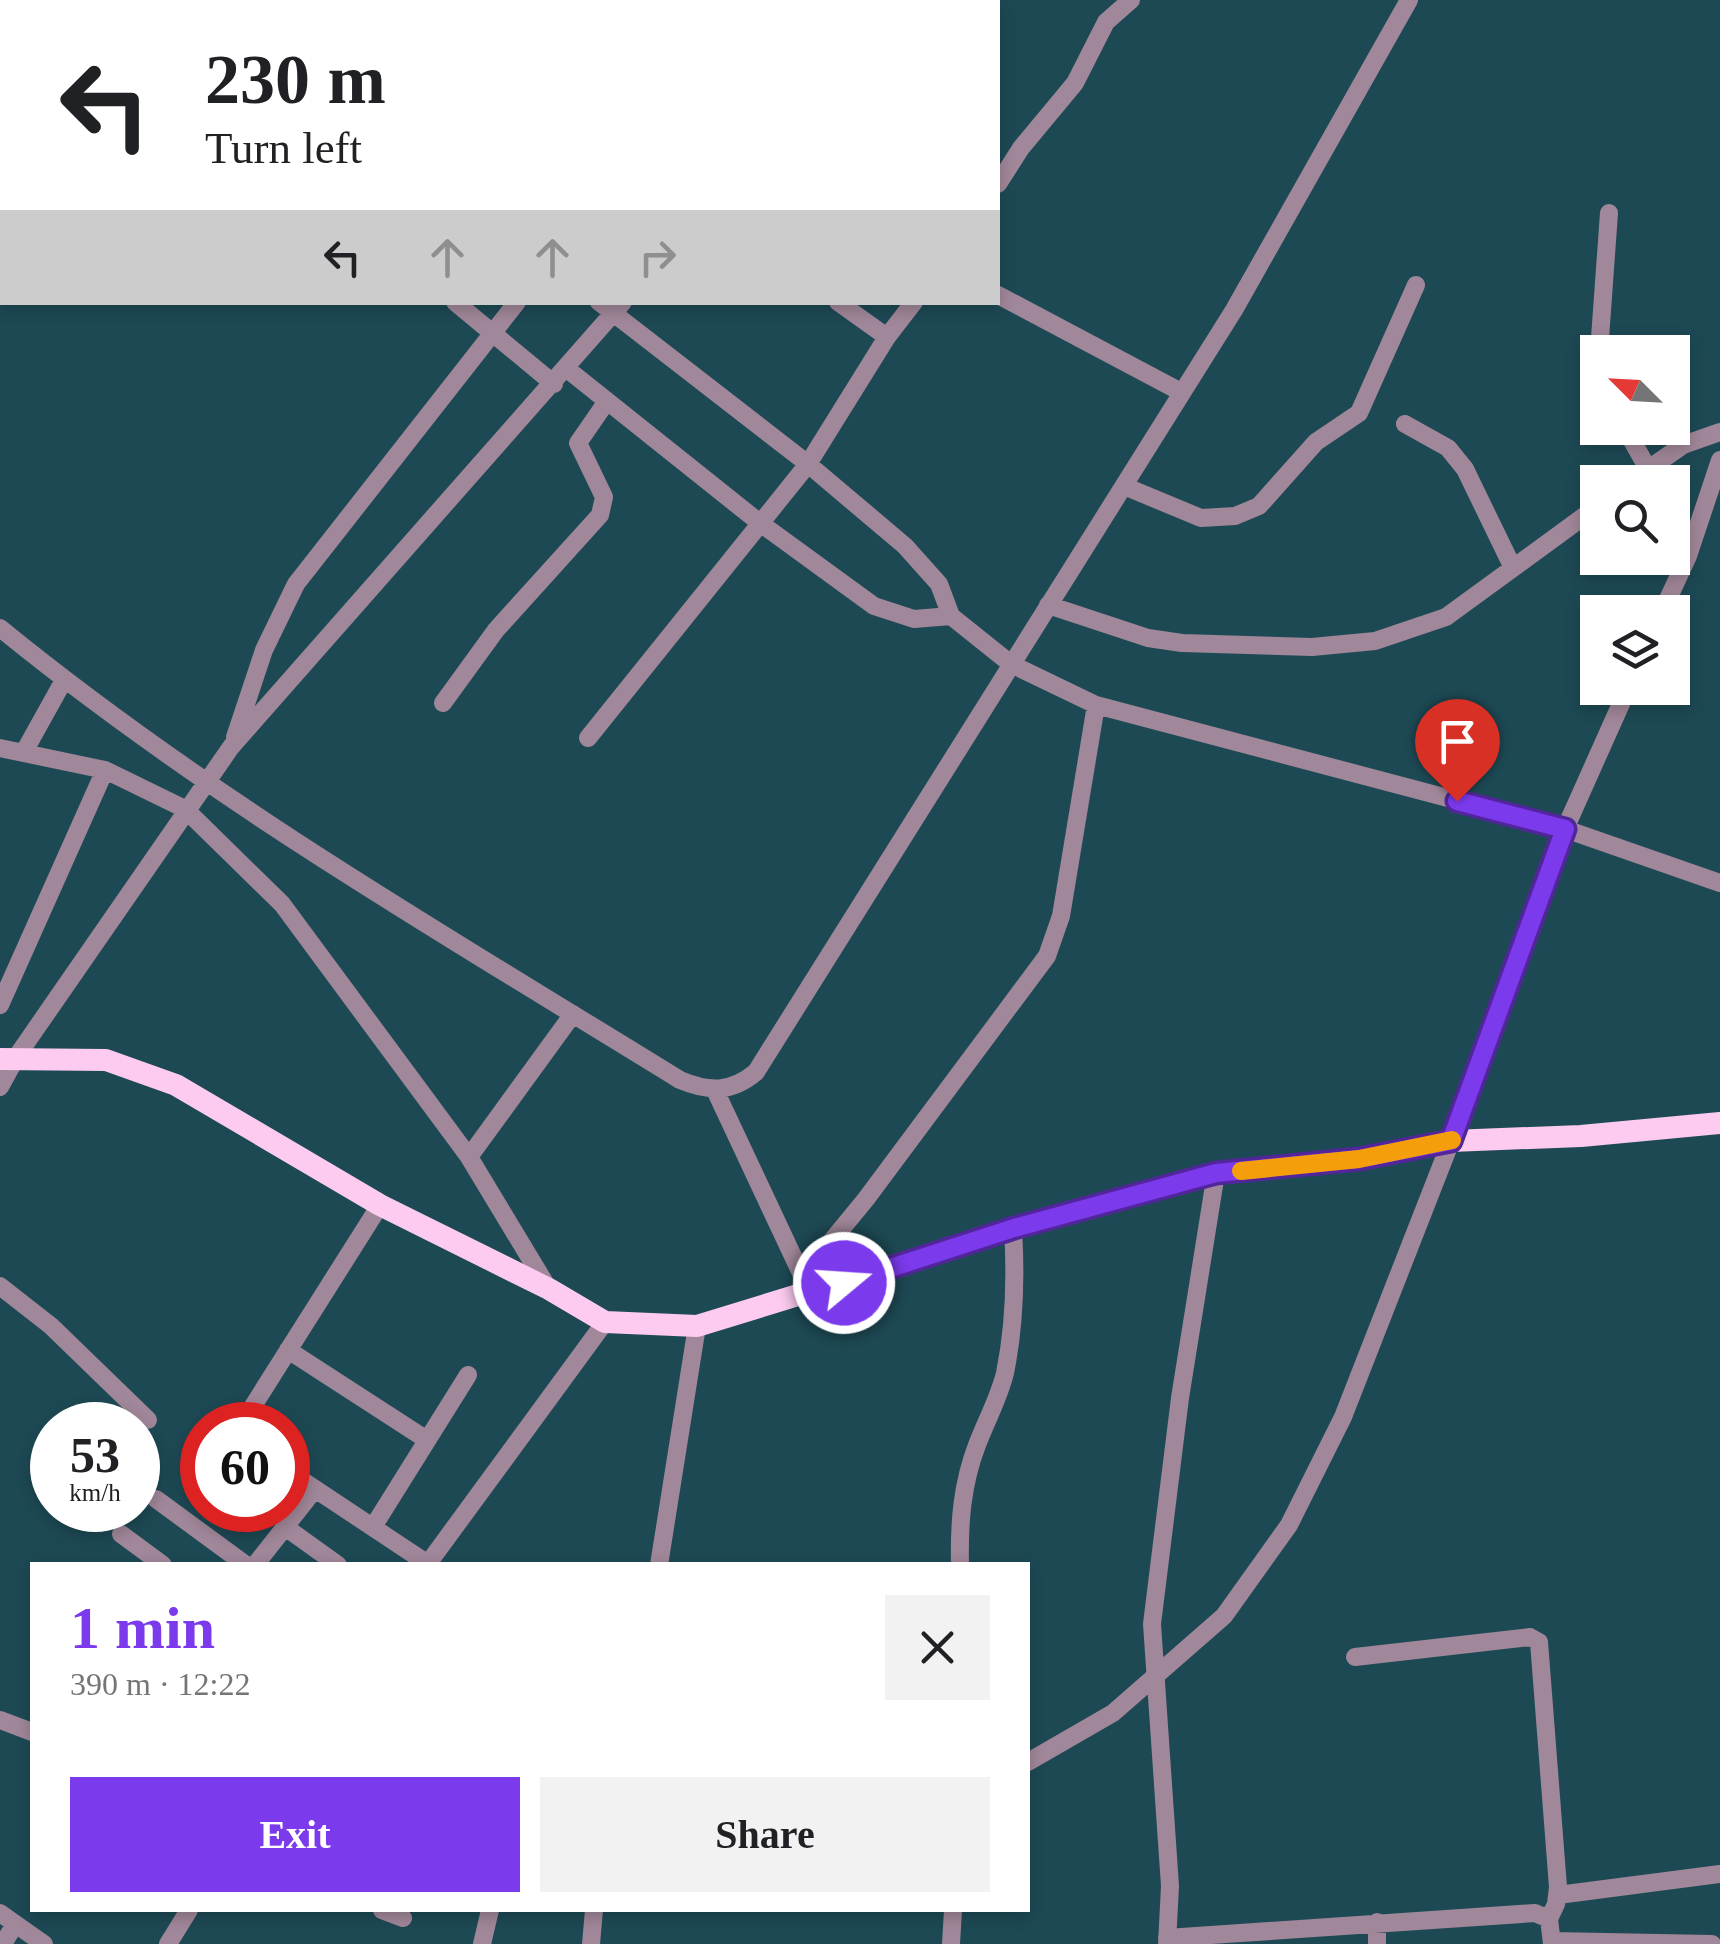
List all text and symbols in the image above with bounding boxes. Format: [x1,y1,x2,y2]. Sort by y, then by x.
icon: left [40,40,170,170]
text: 230 m [205,41,386,118]
text: Turn left [205,123,362,173]
icon: left [315,230,370,285]
icon: ahead [420,230,475,285]
icon: ahead [525,230,580,285]
icon: right [630,230,685,285]
north arrow [1580,335,1690,445]
map controls [1580,335,1690,705]
button: search [1580,465,1690,575]
button: layers [1580,595,1690,705]
pin [1415,699,1500,802]
icon: arrive [1430,714,1485,769]
position arrow [792,1231,896,1335]
speed limit sign: 60 [180,1402,310,1532]
text: 53 [70,1427,120,1483]
text: km/h [69,1479,121,1506]
text: 1 min [70,1595,215,1661]
button: close [885,1595,990,1700]
text: 390 m · 12:22 [70,1666,250,1702]
button: Exit [70,1777,520,1892]
button: Share [540,1777,990,1892]

